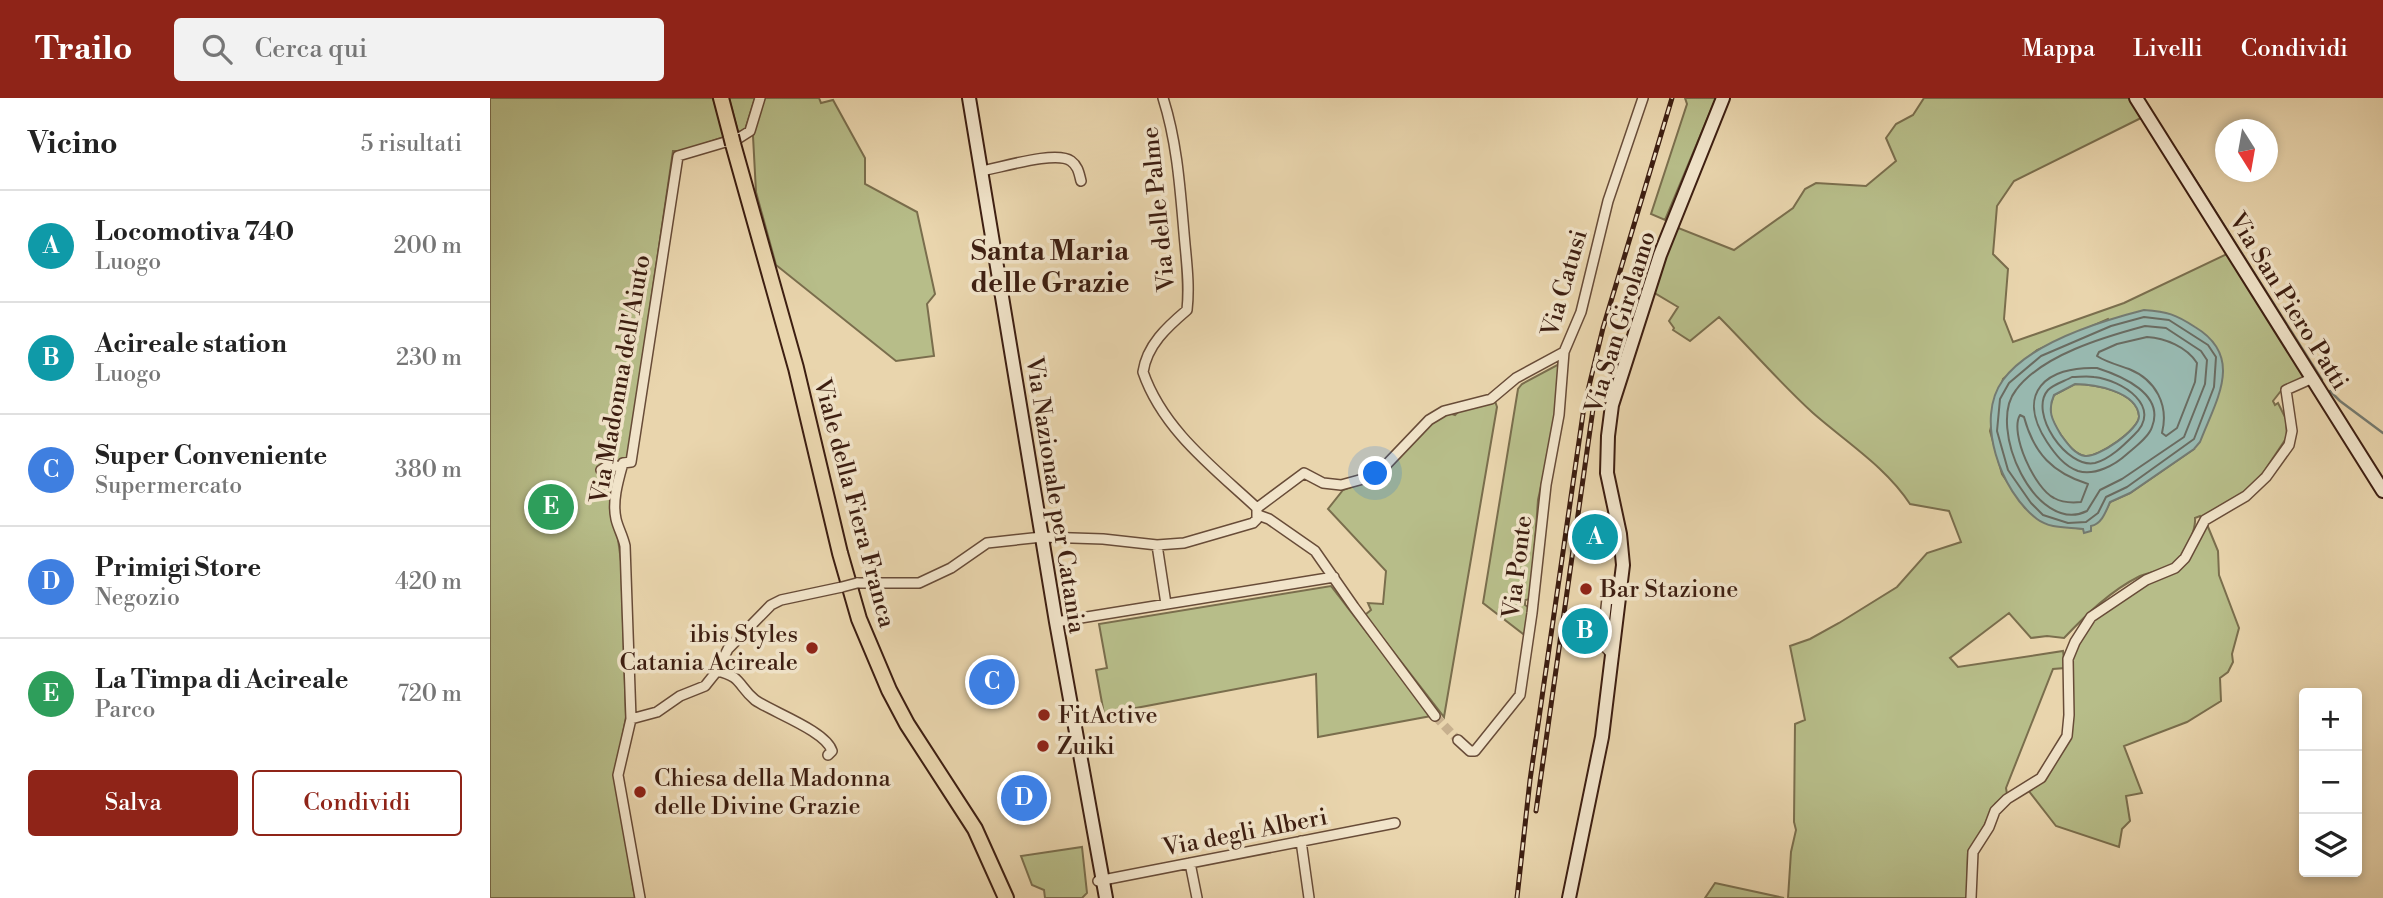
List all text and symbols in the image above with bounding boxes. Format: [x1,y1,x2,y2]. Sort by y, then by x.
search box [174,18,664,81]
text: Trailo [35,29,132,70]
icon: search [198,30,236,68]
text: Cerca qui [254,33,367,65]
text: Mappa [2022,34,2095,64]
text: Livelli [2133,34,2203,64]
text: Condividi [2241,34,2348,64]
north arrow [2215,119,2278,182]
text: Vicino [28,125,118,163]
street label: Via delle Palme [1135,125,1183,294]
text: 5 risultati [361,130,462,158]
street label: Via San Piero Patti [2221,207,2355,396]
text: Locomotiva 740 [95,216,294,248]
street label: Via Catusi [1535,226,1595,341]
street label: Via San Girolamo [1579,228,1663,418]
text: A [43,232,59,260]
text: 200 m [394,232,462,260]
district label: Santa Maria delle Grazie [970,234,1130,301]
text: Luogo [95,248,161,276]
street label: Via Madonna dell'Aiuto [584,252,658,507]
text: Acireale station [95,328,287,360]
text: B [42,344,60,372]
text: 230 m [396,344,462,372]
street label: Via Nazionale per Catania [1018,354,1092,636]
text: Luogo [95,360,161,388]
street label: Viale della Fiera Franca [806,375,902,632]
text: Super Conveniente [95,440,327,472]
text: C [43,456,59,484]
text: 380 m [395,456,462,484]
your location [1358,456,1392,490]
text: Supermercato [95,472,242,500]
pin: E [528,481,574,533]
pin: A [1572,511,1618,563]
street label: Via Ponte [1497,514,1539,621]
text: Primigi Store [95,552,261,584]
text: D [42,568,60,596]
text: 420 m [395,568,462,596]
place label: Bar Stazione [1599,575,1738,605]
marker: Bar Stazione [1578,581,1594,597]
text: Negozio [95,584,180,612]
pin: B [1562,605,1608,657]
place label: ibis Styles Catania Acireale [620,620,798,678]
marker: ibis Styles Catania Acireale [804,640,820,656]
pin: C [969,656,1015,708]
text: La Timpa di Acireale [95,664,348,696]
text: E [43,680,59,708]
text: 720 m [397,680,462,708]
map controls [2299,688,2362,877]
button: + [2299,688,2362,751]
text: Parco [95,696,155,724]
place label: FitActive [1058,701,1158,731]
marker: FitActive [1036,707,1052,723]
place label: Zuiki [1057,732,1115,762]
marker: Zuiki [1035,738,1051,754]
button: − [2299,751,2362,814]
place label: Chiesa della Madonna delle Divine Grazie [654,764,892,822]
button: Salva [28,770,238,836]
button: Condividi [252,770,462,836]
pin: D [1001,772,1047,824]
marker: Chiesa della Madonna delle Divine Grazie [632,784,648,800]
street label: Via degli Alberi [1159,802,1330,864]
button: layers [2299,814,2362,877]

